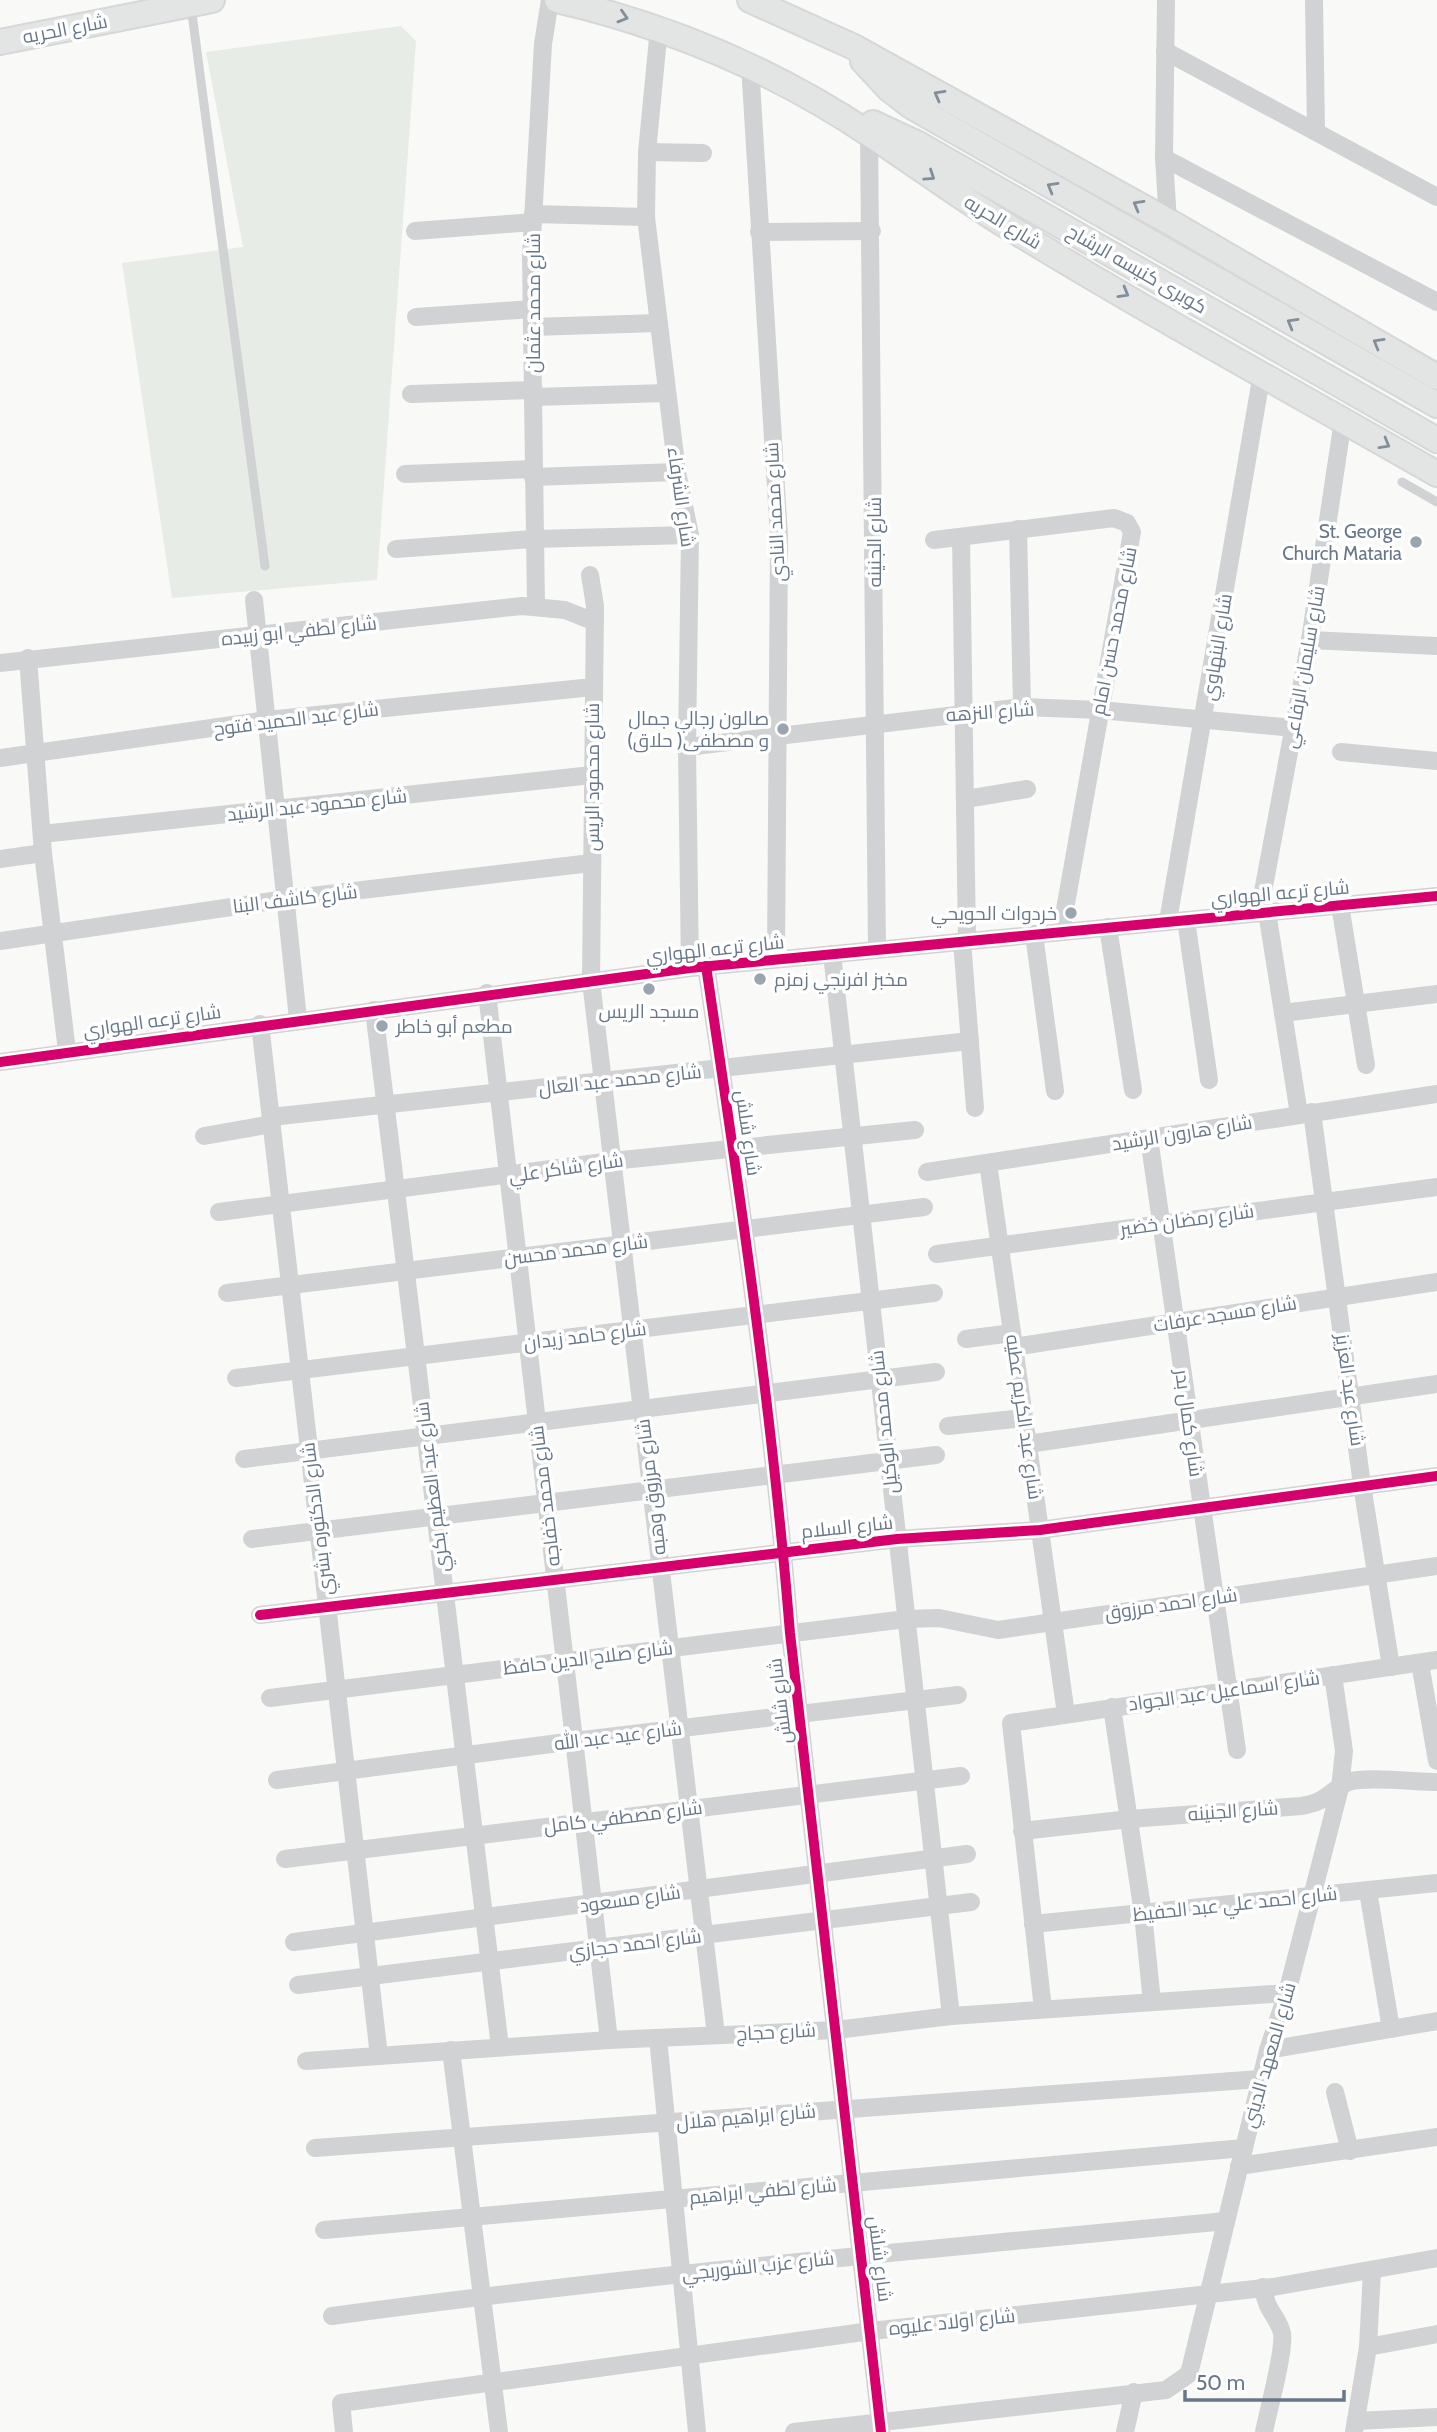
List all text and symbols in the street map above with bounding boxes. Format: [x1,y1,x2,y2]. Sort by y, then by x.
one-way arrow [617,8,629,23]
street label: شارع الحريه [21,9,110,50]
one-way arrow [934,90,946,103]
one-way arrow [922,167,935,180]
one-way arrow [1047,182,1060,195]
street label: شارع الحريه [959,190,1046,256]
one-way arrow [1133,200,1146,213]
street label: كوبرى كنيسه الرشاح [1062,220,1211,320]
street label: شارع محمد عثمان [522,233,547,373]
one-way arrow [1117,285,1130,298]
one-way arrow [1287,318,1300,331]
one-way arrow [1373,338,1386,351]
one-way arrow [1377,436,1390,449]
street label: شارع محمد النادي [760,441,793,582]
street label: شارع الشرفاء [661,446,699,549]
street label: شارع الجنينه [863,497,888,587]
place label: St. George Church Mataria [1282,520,1402,565]
marker: St. George Church Mataria [1408,534,1424,550]
street label: شارع محمد حسن امام [1086,545,1144,717]
street label: شارع سليمان الرفاعي [1278,584,1333,751]
street label: شارع البنهاوي [1197,592,1240,703]
street label: شارع لطفي ابو زبيده [220,611,378,654]
street label: شارع عبد الحميد فتوح [212,697,380,743]
street label: شارع النزهه [945,697,1035,729]
street label: شارع محمود الريس [581,703,606,851]
place label: صالون رجالي جمال و مصطفى( حلاق) [627,707,769,753]
marker: صالون رجالي جمال و مصطفى( حلاق) [775,721,791,737]
street label: شارع محمود عبد الرشيد [226,784,408,828]
street label: شارع ترعه الهواري [1210,875,1351,914]
street label: شارع كاشف البنا [231,880,359,920]
place label: خردوات الحويحي [931,902,1057,928]
marker: خردوات الحويحي [1063,905,1079,921]
street label: شارع ترعه الهواري [644,930,786,971]
place label: مخبز افرنجي زمزم [774,968,908,994]
marker: مخبز افرنجي زمزم [752,971,768,987]
marker: مسجد الريس [641,981,657,997]
street label: شارع ترعه الهواري [81,1000,223,1045]
place label: مسجد الريس [599,1000,699,1023]
place label: مطعم أبو خاطر [395,1015,513,1040]
marker: مطعم أبو خاطر [374,1018,390,1034]
street label: شارع محمد عبد العال [537,1060,703,1102]
street label: شارع شلش [729,1089,765,1178]
street label: شارع هارون الرشيد [1110,1111,1254,1157]
street label: شارع شاكر علي [507,1149,625,1190]
street label: شارع رمضان خضير [1118,1199,1256,1243]
street label: شارع محمد محسن [503,1230,650,1272]
street label: شارع مسجد عرفات [1152,1291,1299,1339]
street label: شارع حامد زيدان [522,1317,648,1357]
street label: شارع عبد العزيز [1329,1332,1369,1448]
street label: شارع عبد الكريم عطيه [999,1333,1047,1501]
street label: شارع محمد الوكيل [865,1349,905,1495]
street label: شارع كمال بدر [1168,1367,1208,1479]
street label: شارع عبد العظيم بكري [410,1400,457,1574]
street label: شارع مرزوق وهبه [631,1417,673,1556]
street label: شارع محمد خفاجه [525,1424,567,1568]
street label: شارع الدكتوره بشري [296,1441,341,1597]
street label: شارع السلام [800,1511,894,1545]
street label: شارع احمد مرزوق [1103,1583,1239,1627]
street label: شارع صلاح الدين حافظ [502,1636,674,1682]
street label: شارع شلش [763,1657,799,1745]
street label: شارع اسماعيل عبد الجواد [1127,1666,1321,1718]
street label: شارع عيد عبد الله [553,1716,684,1757]
street label: شارع مصطفي كامل [542,1796,704,1841]
street label: شارع الجنينه [1187,1796,1279,1828]
street label: شارع مسعود [578,1881,682,1919]
street label: شارع احمد علي عبد الحفيظ [1132,1882,1339,1929]
street label: شارع احمد حجازي [567,1924,703,1967]
street label: شارع المعهد الديني [1237,1980,1304,2131]
street label: شارع حجاج [736,2018,817,2048]
street label: شارع ابراهيم هلال [675,2099,817,2137]
street label: شارع لطفي ابراهيم [688,2173,838,2212]
street label: شارع شلش [861,2215,897,2303]
street label: شارع عزب الشوربجي [681,2247,836,2288]
street label: شارع اولاد عليوه [888,2304,1017,2342]
scale bar [1185,2358,1344,2402]
text: 50 m [1196,2370,1245,2395]

